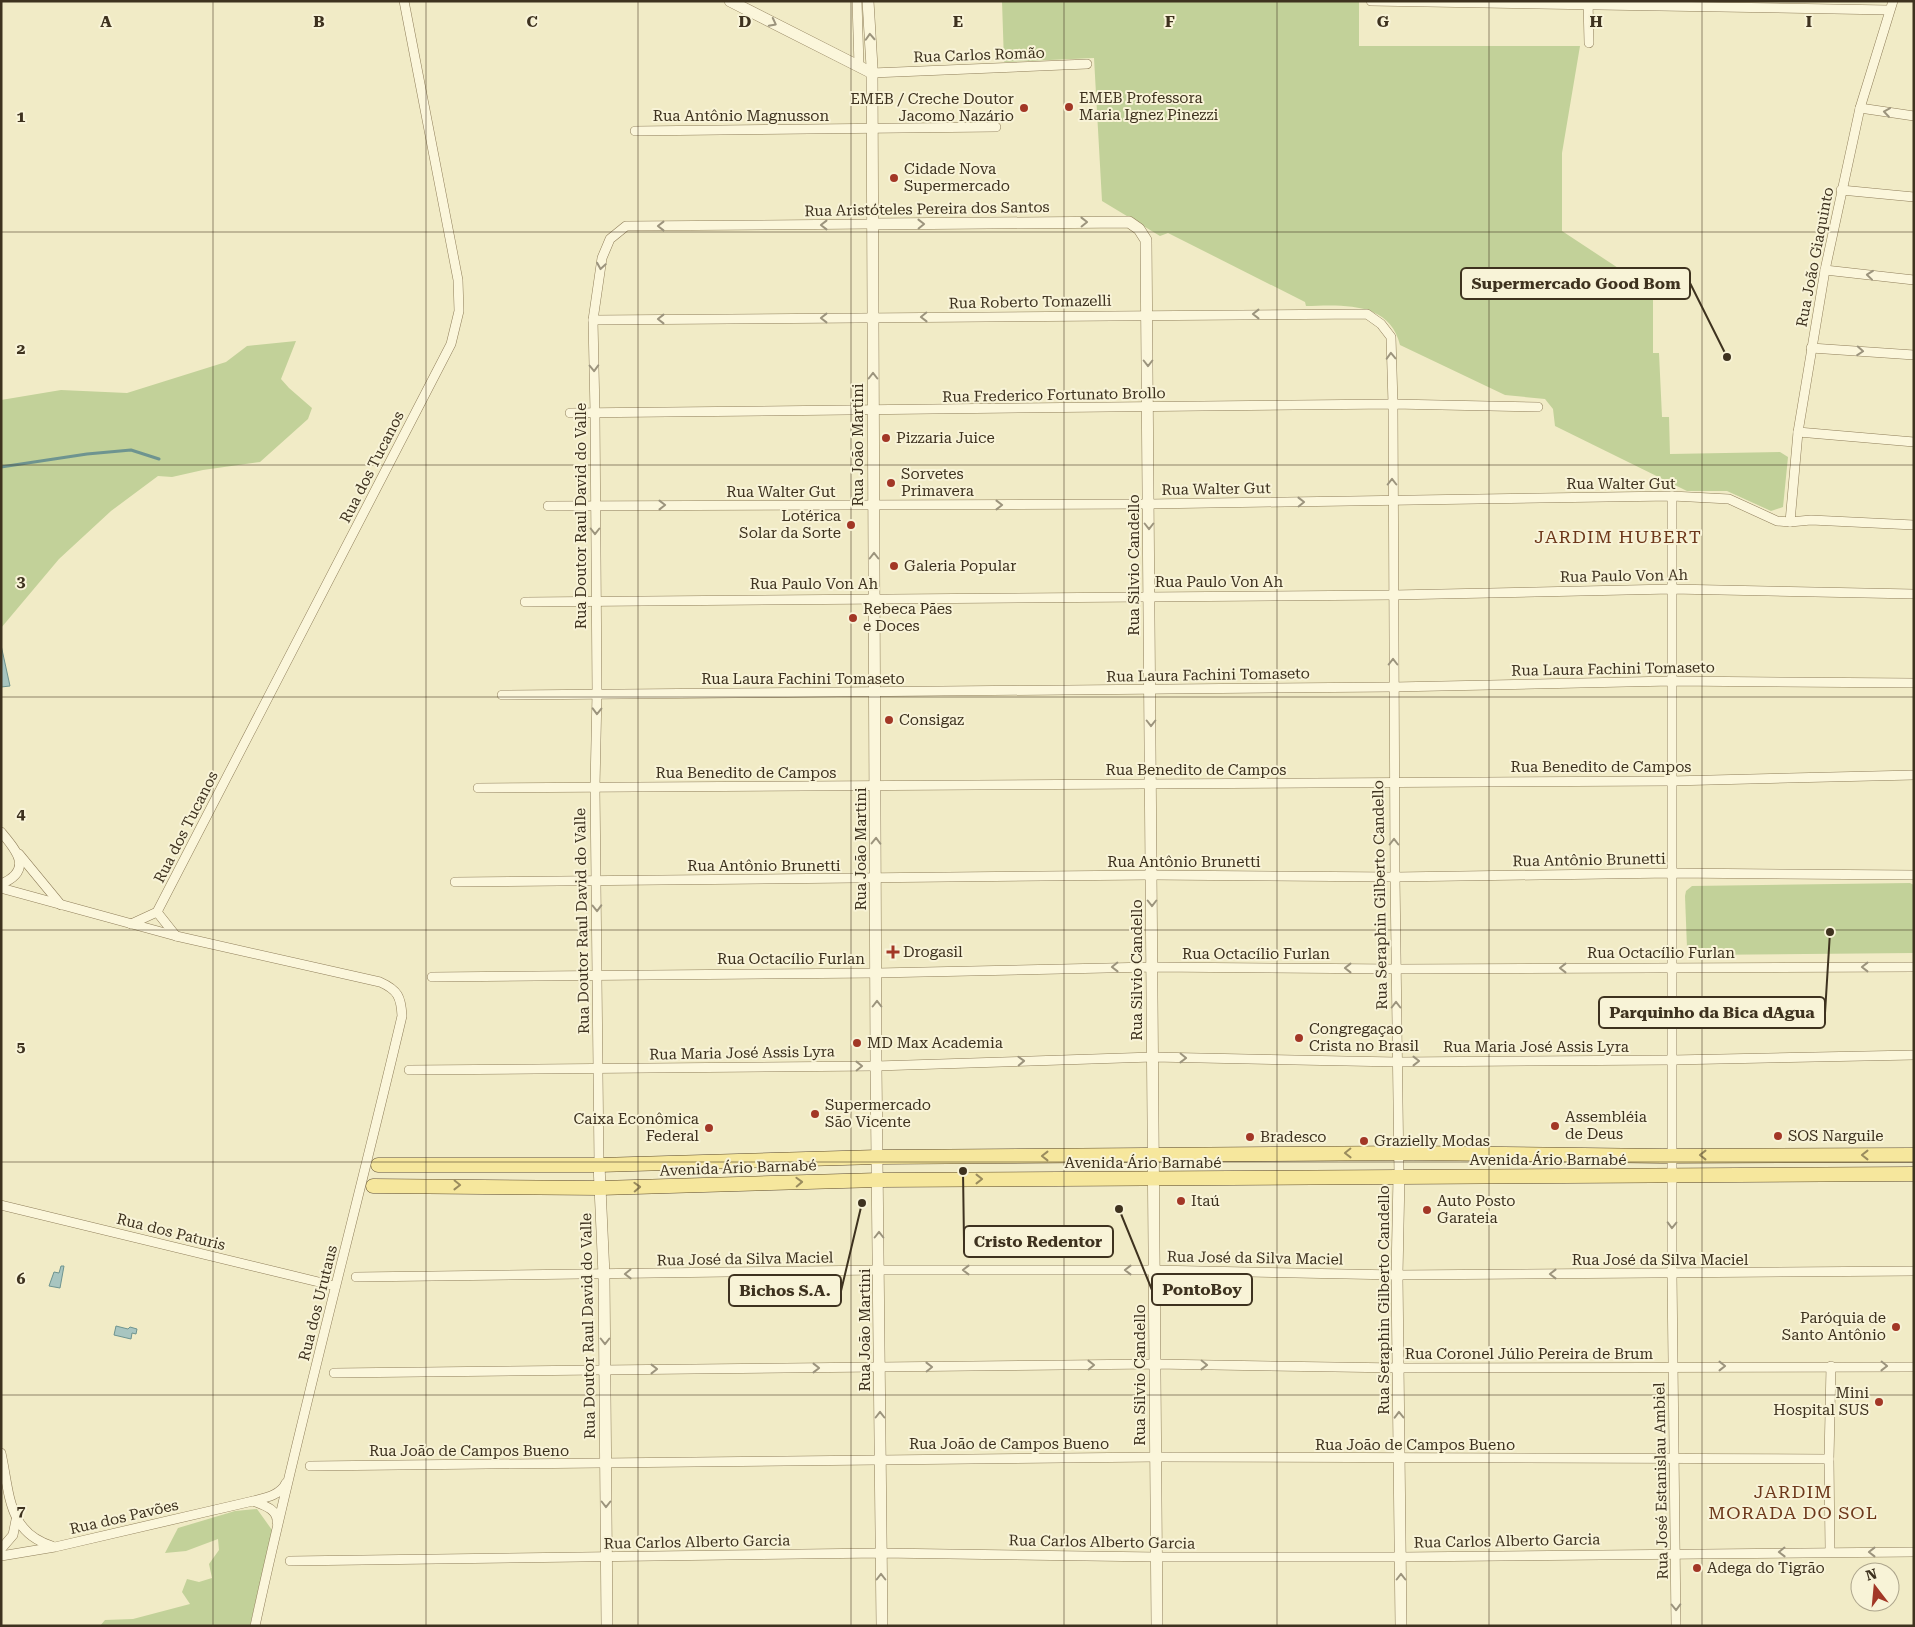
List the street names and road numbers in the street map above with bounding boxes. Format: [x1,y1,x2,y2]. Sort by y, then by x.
street label: Rua Carlos Romão [913,44,1045,66]
street label: Rua Antônio Magnusson [653,107,830,125]
street label: Rua João Giaquinto [1793,186,1837,328]
street label: Rua Aristóteles Pereira dos Santos [804,198,1050,220]
street label: Rua Roberto Tomazelli [948,292,1112,312]
street label: Rua João Martini [849,383,867,507]
street label: Rua Frederico Fortunato Brollo [942,384,1166,406]
street label: Rua Doutor Raul David do Valle [572,403,590,629]
street label: Rua dos Tucanos [336,408,408,526]
street label: Rua Walter Gut [1566,475,1676,493]
street label: Rua Walter Gut [1161,479,1271,499]
street label: Rua Walter Gut [726,483,836,501]
street label: Rua Silvio Candello [1125,494,1143,636]
street label: Rua Paulo Von Ah [1560,566,1689,586]
street label: Rua Paulo Von Ah [1155,573,1284,591]
street label: Rua Paulo Von Ah [750,575,879,593]
street label: Rua Laura Fachini Tomaseto [1511,658,1715,680]
street label: Rua Laura Fachini Tomaseto [1106,664,1310,686]
street label: Rua Laura Fachini Tomaseto [701,670,905,688]
street label: Rua Benedito de Campos [1511,758,1691,776]
street label: Rua Benedito de Campos [1106,761,1286,779]
street label: Rua Benedito de Campos [656,764,836,782]
street label: Rua dos Tucanos [150,768,222,886]
street label: Rua Seraphin Gilberto Candello [1369,780,1391,1010]
street label: Rua João Martini [852,787,870,911]
street label: Rua Doutor Raul David do Valle [571,808,593,1034]
street label: Rua Antônio Brunetti [1512,850,1666,870]
street label: Rua Antônio Brunetti [1107,853,1261,871]
street label: Rua Antônio Brunetti [687,857,841,875]
street label: Rua Silvio Candello [1128,899,1146,1041]
street label: Rua Octacílio Furlan [1587,944,1735,962]
street label: Rua Octacílio Furlan [1182,945,1330,963]
street label: Rua Octacílio Furlan [717,950,865,968]
street label: Rua Maria José Assis Lyra [1443,1038,1629,1056]
street label: Rua Maria José Assis Lyra [649,1042,835,1064]
street label: Avenida Ário Barnabé [1469,1151,1627,1169]
street label: Avenida Ário Barnabé [1064,1154,1222,1172]
street label: Avenida Ário Barnabé [659,1156,817,1180]
street label: Rua Seraphin Gilberto Candello [1375,1185,1393,1415]
street label: Rua dos Paturis [115,1210,227,1254]
street label: Rua Doutor Raul David do Valle [577,1213,599,1439]
street label: Rua dos Urutaus [295,1243,341,1363]
street label: Rua José da Silva Maciel [1167,1247,1344,1269]
street label: Rua José da Silva Maciel [657,1248,834,1270]
street label: Rua José da Silva Maciel [1572,1251,1749,1269]
street label: Rua João Martini [856,1268,874,1392]
street label: Rua Silvio Candello [1131,1304,1149,1446]
street label: Rua Coronel Júlio Pereira de Brum [1405,1345,1653,1363]
street label: Rua José Estanislau Ambiel [1650,1382,1672,1580]
street label: Rua João de Campos Bueno [909,1435,1109,1453]
street label: Rua João de Campos Bueno [1315,1436,1515,1454]
street label: Rua João de Campos Bueno [369,1442,569,1460]
street label: Rua dos Pavões [68,1496,180,1538]
street label: Rua Carlos Alberto Garcia [1414,1530,1600,1552]
street label: Rua Carlos Alberto Garcia [604,1531,790,1553]
street label: Rua Carlos Alberto Garcia [1009,1531,1195,1553]

